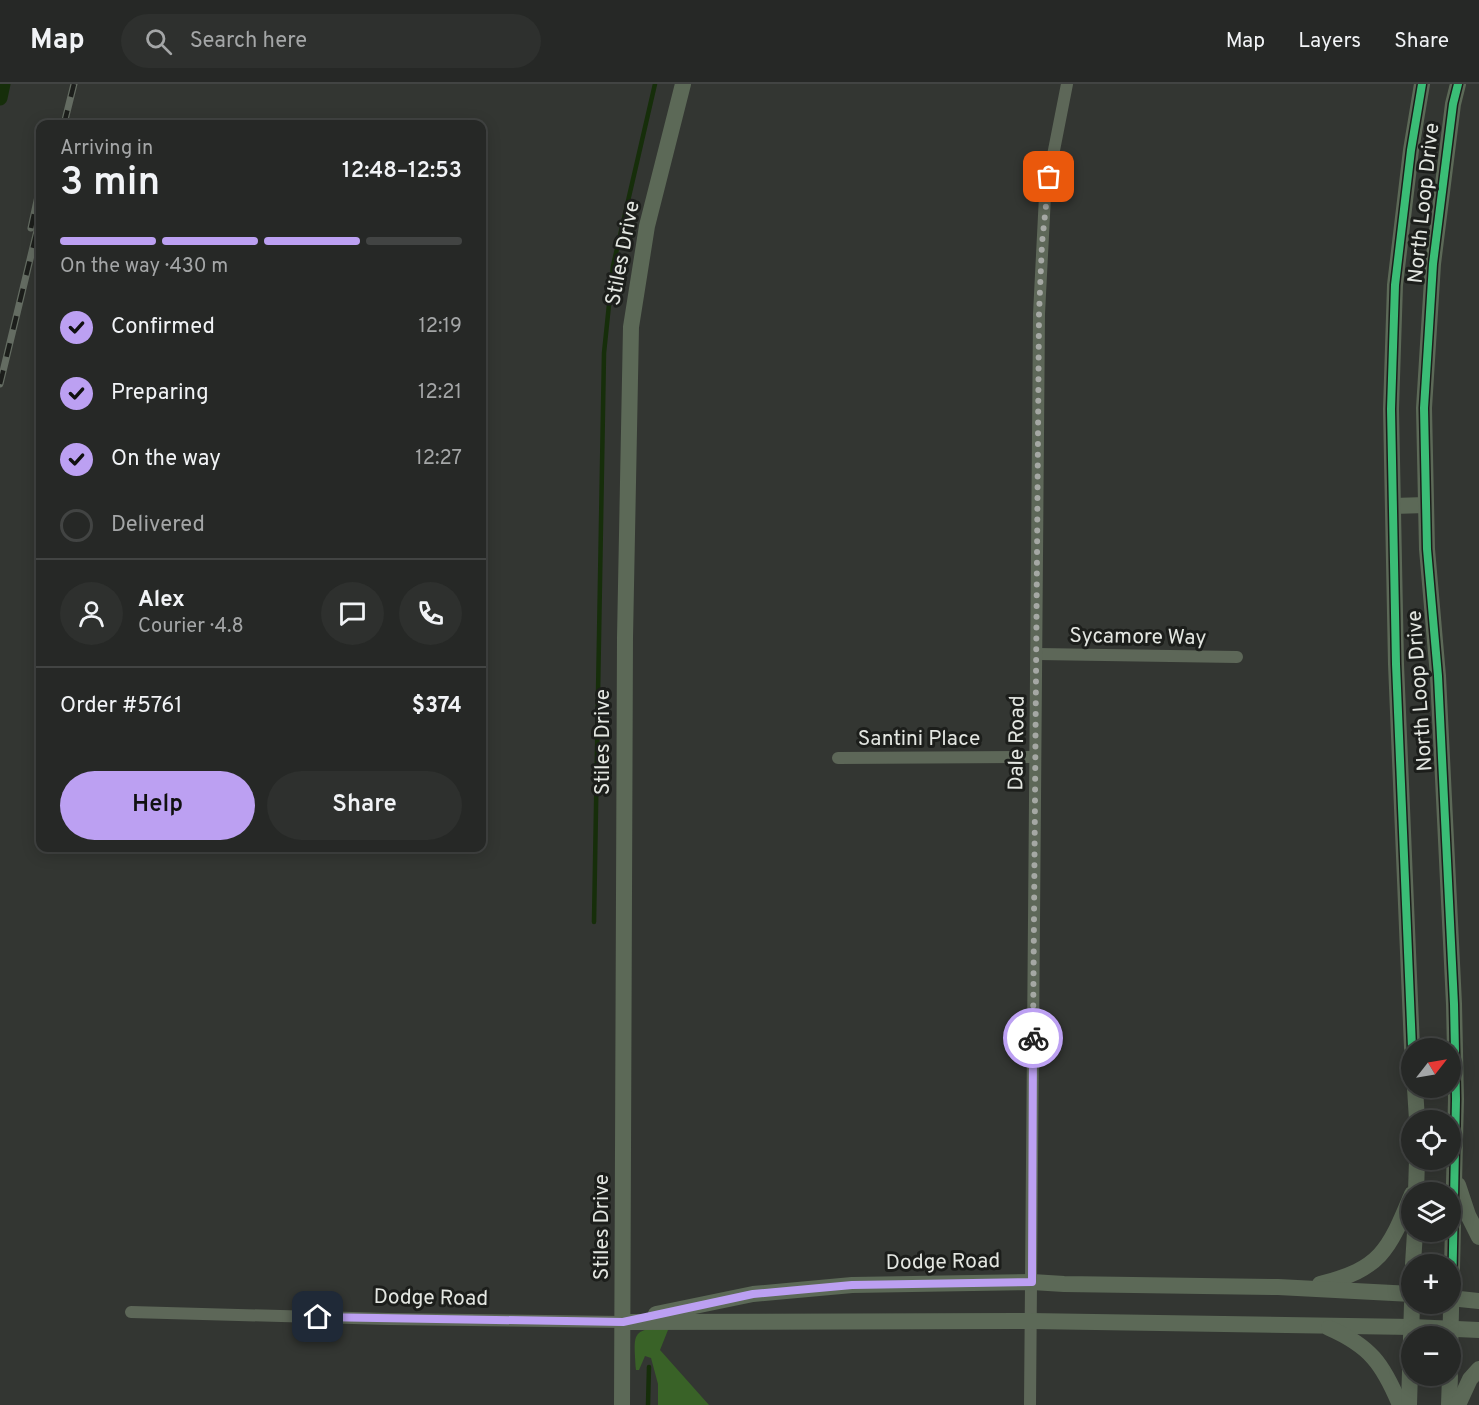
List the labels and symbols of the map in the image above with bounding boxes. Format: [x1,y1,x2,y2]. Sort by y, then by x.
street label: North Loop Drive [1403,122,1446,285]
pin [1023,151,1074,202]
street label: Stiles Drive [600,199,647,308]
street label: North Loop Drive [1401,610,1440,772]
street label: Sycamore Way [1069,623,1207,652]
street label: Stiles Drive [590,689,617,795]
street label: Dale Road [1003,695,1032,791]
street label: Santini Place [858,726,980,753]
courier [1003,1008,1063,1068]
north arrow [1401,1038,1461,1098]
street label: Stiles Drive [589,1174,616,1280]
street label: Dodge Road [886,1248,1001,1277]
street label: Dodge Road [373,1284,488,1313]
pin [292,1291,343,1342]

